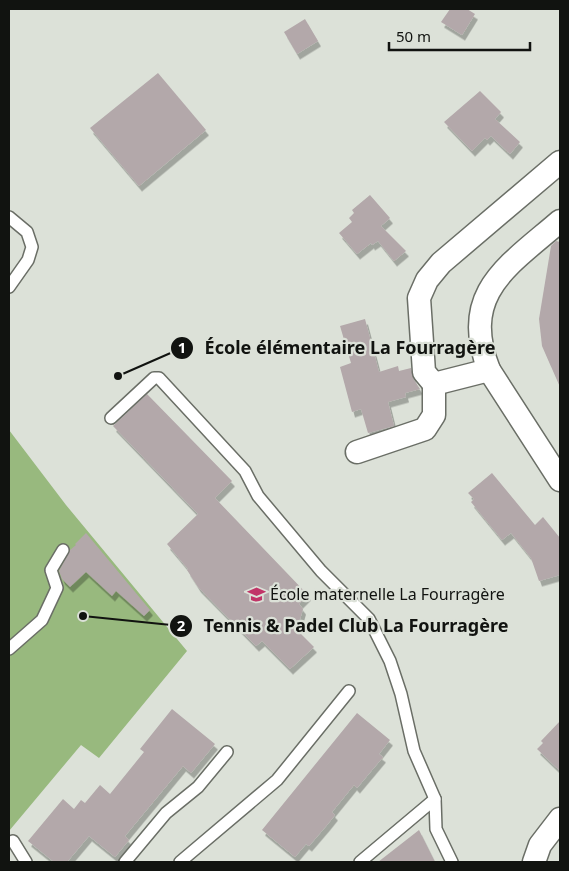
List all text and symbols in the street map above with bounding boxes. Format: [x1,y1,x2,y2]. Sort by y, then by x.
scale bar [389,20,530,52]
text: 50 m [396,26,431,46]
callout: École élémentaire La Fourragère [170,331,505,364]
text: École élémentaire La Fourragère [205,335,495,359]
text: 1 [178,337,186,357]
place label: École maternelle La Fourragère [270,583,505,605]
school or university icon: École maternelle La Fourragère [246,584,266,604]
callout: Tennis & Padel Club La Fourragère [168,609,518,642]
text: Tennis & Padel Club La Fourragère [204,613,508,637]
text: 2 [177,615,186,635]

